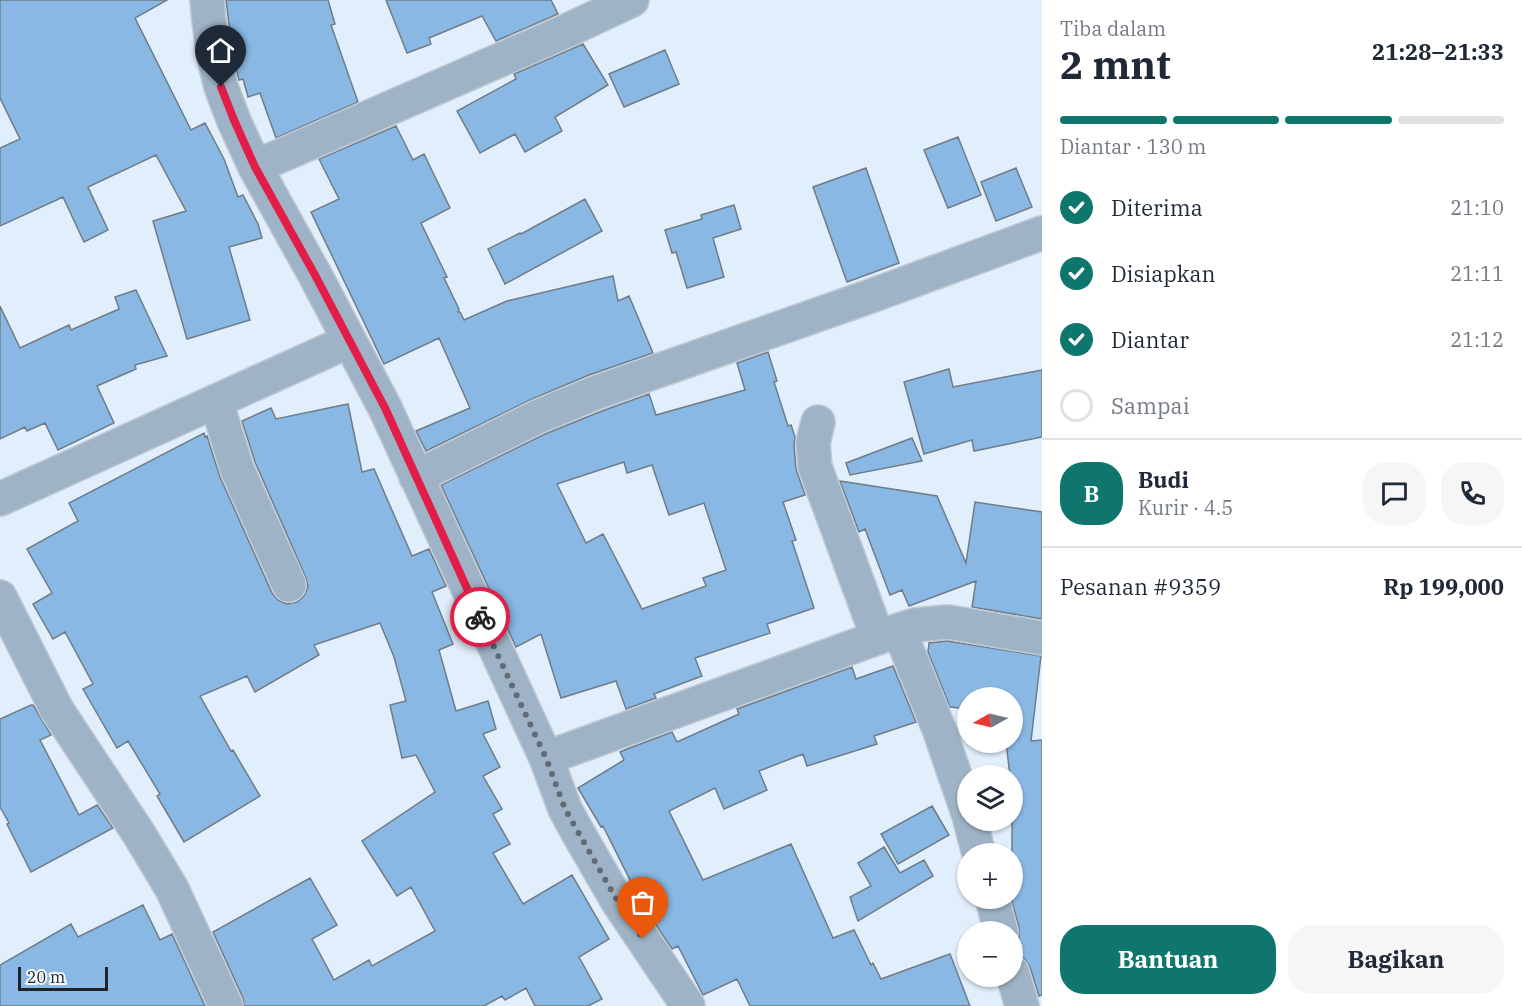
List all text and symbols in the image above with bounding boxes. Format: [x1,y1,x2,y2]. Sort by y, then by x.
text: Tiba dalam [1060,15,1166,42]
pin [195,25,246,87]
icon: home [204,34,237,67]
text: 21:28–21:33 [1372,37,1504,66]
text: 2 mnt [1060,39,1171,90]
text: Diantar · 130 m [1060,133,1206,160]
icon: check [1060,191,1093,224]
text: Diterima [1111,193,1203,222]
text: 21:10 [1450,194,1504,221]
icon: check [1060,257,1093,290]
text: Disiapkan [1111,259,1216,288]
text: 21:11 [1450,260,1504,287]
icon: check [1060,323,1093,356]
text: Diantar [1111,325,1189,354]
text: 21:12 [1450,326,1504,353]
text: Sampai [1111,391,1190,420]
button: chat [1363,462,1426,525]
button: phone [1441,462,1504,525]
text: Budi [1138,465,1189,494]
text: B [1084,479,1099,508]
text: Kurir · 4.5 [1138,494,1233,521]
text: Pesanan #9359 [1060,572,1221,601]
text: Rp 199,000 [1383,572,1504,601]
courier [450,587,510,647]
icon: bike [464,601,497,634]
north arrow [957,687,1023,753]
map controls [957,687,1023,987]
button: layers [957,765,1023,831]
button: + [957,843,1023,909]
pin [617,877,668,939]
icon: bag [626,886,659,919]
button: − [957,921,1023,987]
button: Bantuan [1060,925,1276,994]
button: Bagikan [1288,925,1504,994]
scale bar [18,964,108,992]
text: 20 m [27,967,65,987]

